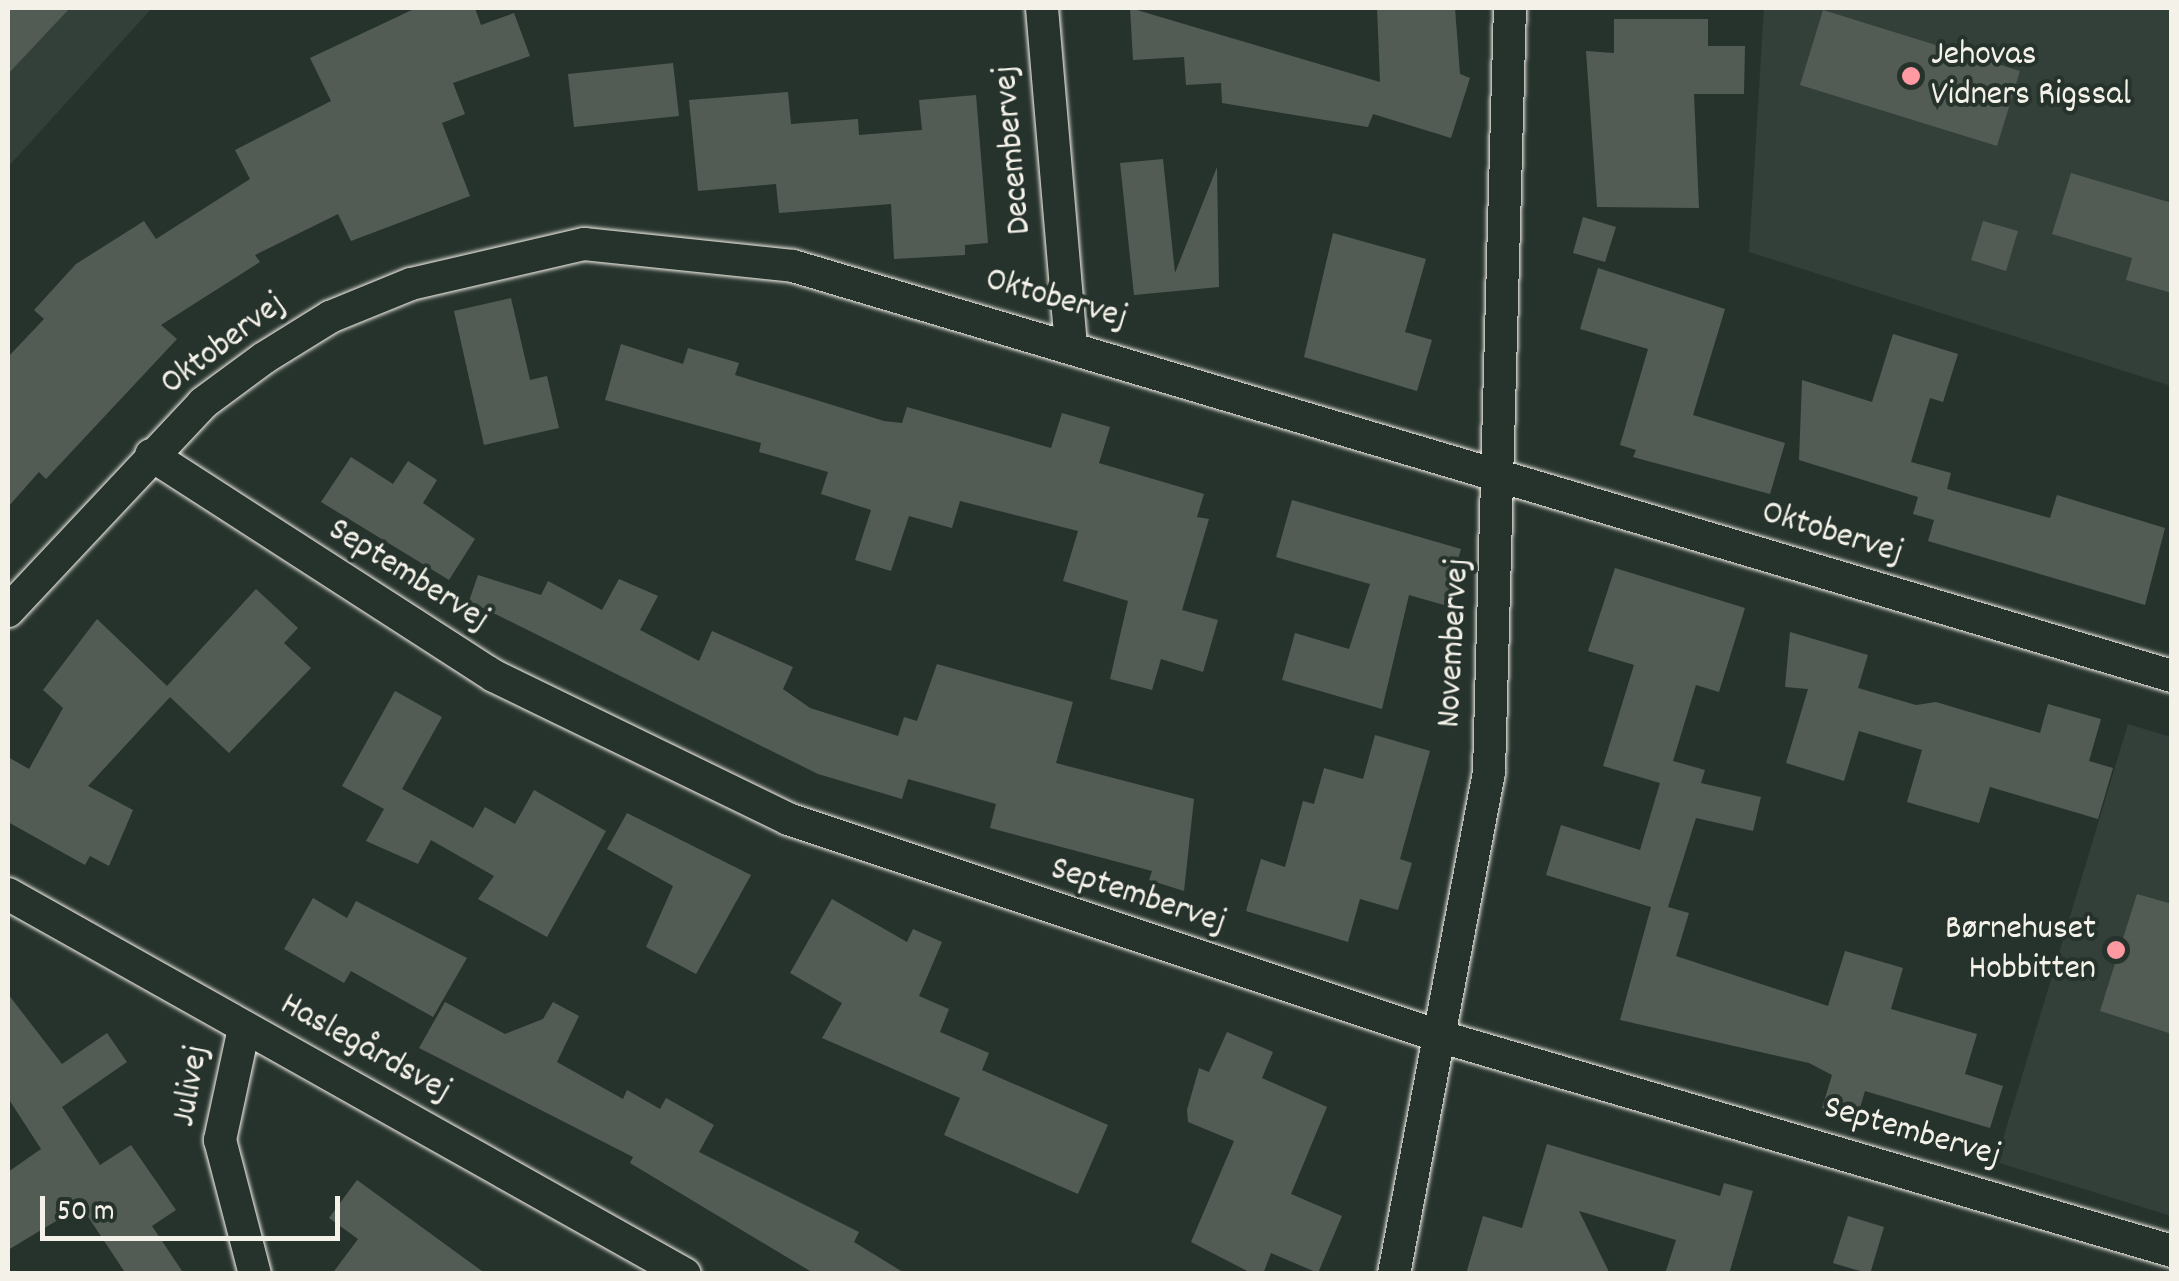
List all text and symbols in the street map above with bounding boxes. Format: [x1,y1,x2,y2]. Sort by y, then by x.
place label: Jehovas Vidners Rigssal [1931,35,2131,117]
street label: Decembervej [986,64,1042,236]
marker: Jehovas Vidners Rigssal [1900,65,1922,87]
street label: Oktobervej [980,260,1132,340]
street label: Oktobervej [153,284,295,406]
street label: Oktobervej [1756,493,1908,575]
street label: Septembervej [320,510,496,642]
street label: Novembervej [1430,557,1480,729]
street label: Septembervej [1045,849,1231,945]
place label: Børnehuset Hobbitten [1945,909,2096,991]
marker: Børnehuset Hobbitten [2105,939,2127,961]
street label: Haslegårdsvej [272,985,458,1113]
street label: Julivej [164,1042,220,1130]
street label: Septembervej [1819,1088,2005,1178]
scale bar [45,1176,345,1238]
text: 50 m [57,1192,115,1235]

